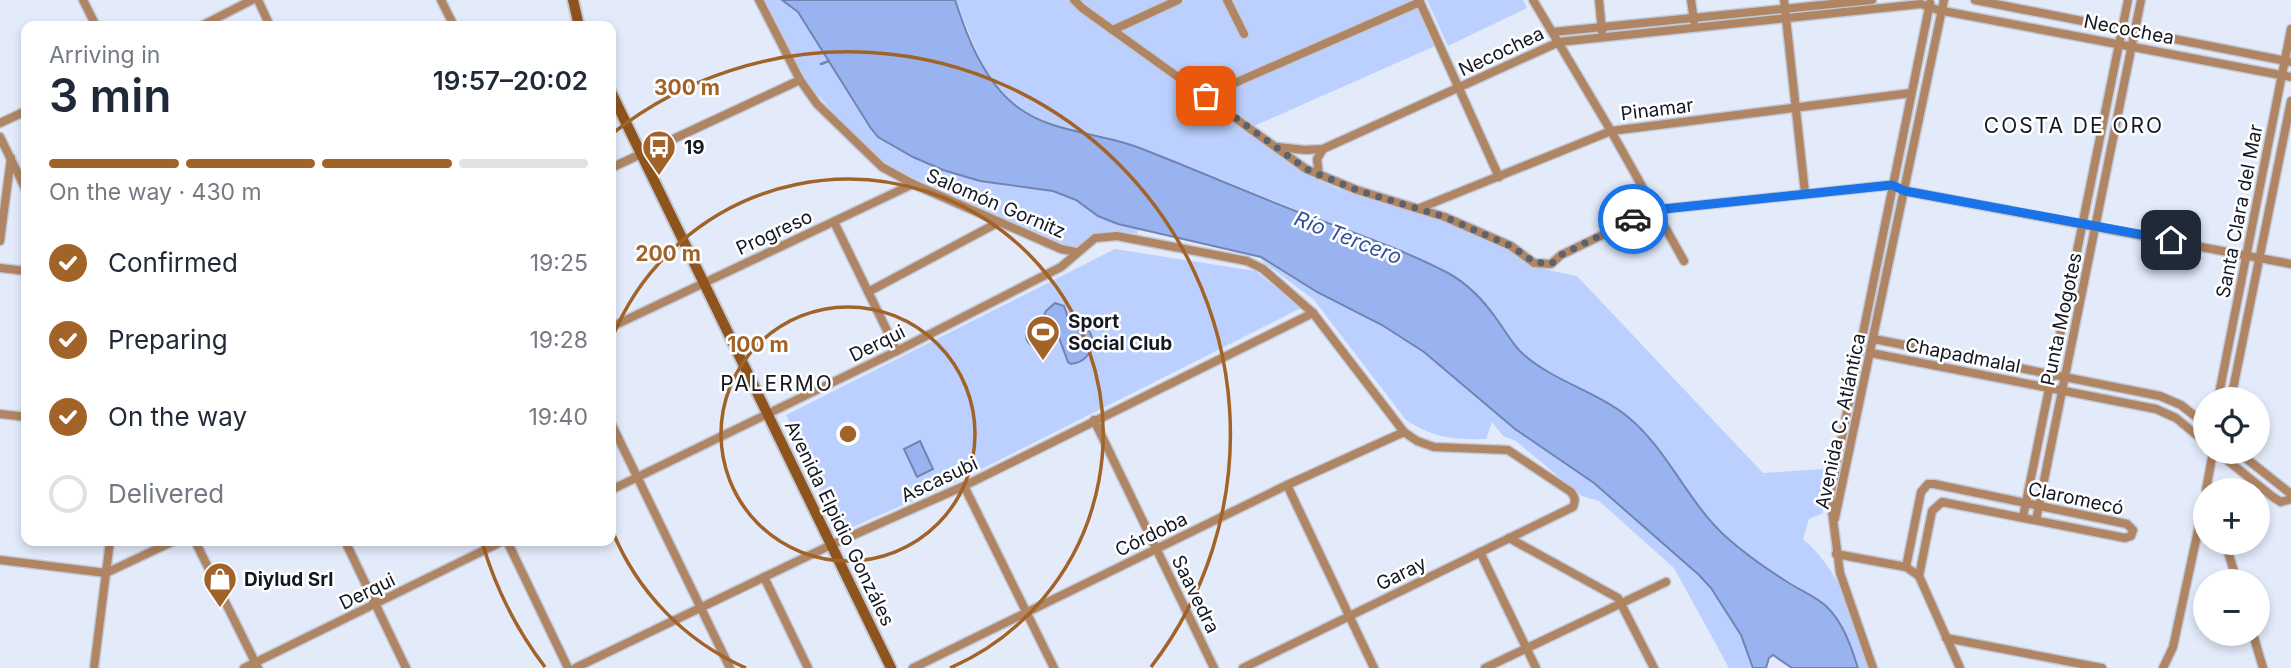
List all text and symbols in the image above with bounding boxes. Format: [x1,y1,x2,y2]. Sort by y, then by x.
street label: Necochea [2082,9,2176,50]
street label: Necochea [1455,22,1548,81]
text: Arriving in [49,41,160,69]
text: 19:57–20:02 [433,65,588,96]
pin [1176,66,1236,126]
text: 3 min [49,67,171,123]
text: 300 m [654,75,720,100]
icon: bag [1187,77,1225,115]
street label: Pinamar [1619,94,1695,125]
district label: COSTA DE ORO [1984,113,2164,138]
street label: Santa Clara del Mar [2211,122,2268,300]
bus stop icon: 19 [640,128,678,177]
place label: 19 [684,136,705,159]
street label: Salomón Gornitz [923,164,1069,243]
text: On the way · 430 m [49,178,262,206]
courier [1598,184,1668,254]
icon: car [1614,200,1652,238]
street label: Progreso [732,205,816,260]
water label: Río Tercero [1291,206,1405,269]
pin [2141,210,2201,270]
icon: home [2152,221,2190,259]
text: 200 m [635,241,701,266]
icon: check [49,244,87,282]
text: Confirmed [108,247,238,278]
text: 19:25 [530,249,588,277]
street label: Punta Mogotes [2036,250,2087,388]
place label: Sport Social Club [1068,310,1172,355]
sports icon: Sport Social Club [1024,313,1062,362]
street label: Derqui [846,320,909,367]
icon: check [49,321,87,359]
text: Preparing [108,324,228,355]
text: 19:28 [530,326,588,354]
street label: Avenida C. Atlántica [1811,331,1870,511]
text: 100 m [727,332,789,357]
street label: Chapadmalal [1903,333,2023,378]
district label: PALERMO [720,371,834,396]
map controls [2193,387,2270,646]
button: locate [2193,387,2270,464]
icon: check [49,398,87,436]
text: On the way [108,401,247,432]
text: 19:40 [528,403,588,431]
street label: Avenida Elpidio Gonzáles [780,417,899,630]
centre of rings [836,422,860,446]
street label: Ascasubi [897,452,981,507]
street label: Claromecó [2026,477,2126,520]
text: Delivered [108,478,224,509]
button: + [2193,478,2270,555]
street label: Córdoba [1111,507,1191,562]
street label: Saavedra [1167,551,1224,637]
street label: Garay [1372,551,1430,595]
shop icon: Diylud Srl [201,560,239,609]
place label: Diylud Srl [244,568,333,591]
street label: Derqui [336,568,399,615]
button: − [2193,569,2270,646]

